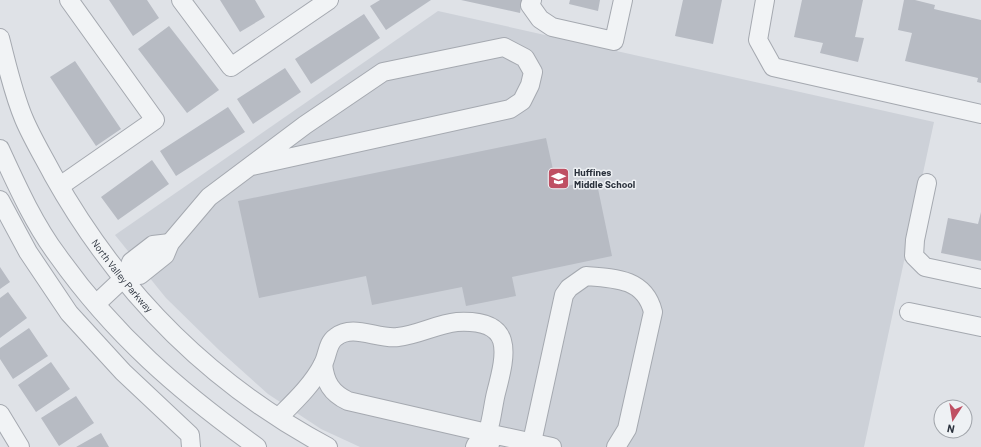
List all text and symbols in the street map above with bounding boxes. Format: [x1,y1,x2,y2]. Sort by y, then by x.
school or university icon: Huffines Middle School [546,165,572,191]
place label: Huffines Middle School [574,166,635,190]
street label: North Valley Parkway [89,237,156,315]
north arrow [933,399,973,439]
text: N [946,422,956,436]

